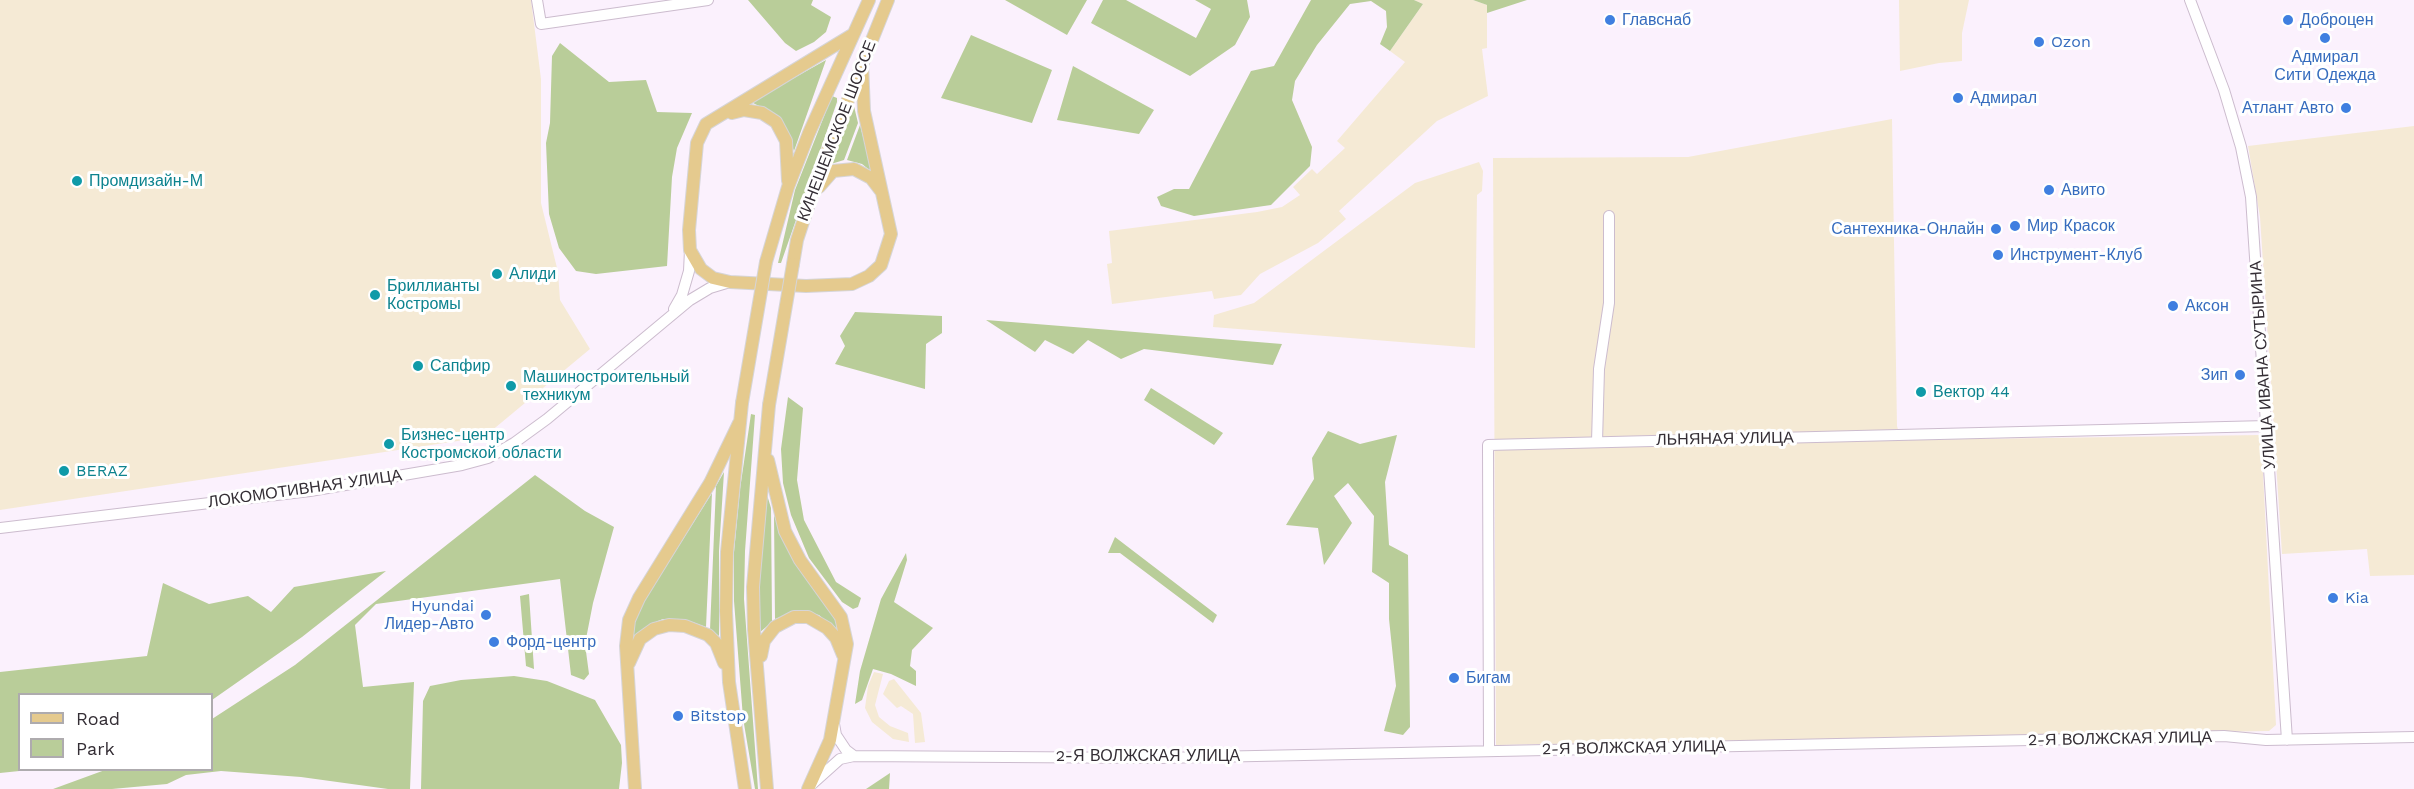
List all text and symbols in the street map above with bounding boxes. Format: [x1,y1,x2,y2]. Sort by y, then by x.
place label: Главснаб [1622,10,1691,30]
place label: Доброцен [2300,10,2374,30]
marker: Главснаб [1603,13,1617,27]
marker: Доброцен [2281,13,2295,27]
marker: Адмирал Сити Одежда [2318,31,2332,45]
place label: Ozon [2051,32,2091,52]
marker: Ozon [2032,35,2046,49]
street label: КИНЕШЕМСКОЕ ШОССЕ [794,38,880,224]
place label: Адмирал Сити Одежда [2274,47,2376,85]
place label: Адмирал [1970,88,2037,108]
marker: Адмирал [1951,91,1965,105]
place label: Атлант Авто [2242,98,2334,118]
marker: Атлант Авто [2339,101,2353,115]
place label: Промдизайн-М [89,171,203,191]
marker: Промдизайн-М [70,174,84,188]
place label: Авито [2061,180,2105,200]
marker: Авито [2042,183,2056,197]
place label: Мир Красок [2027,216,2115,236]
place label: Сантехника-Онлайн [1831,219,1984,239]
marker: Мир Красок [2008,219,2022,233]
marker: Сантехника-Онлайн [1989,222,2003,236]
place label: Инструмент-Клуб [2010,245,2142,265]
marker: Инструмент-Клуб [1991,248,2005,262]
street label: УЛИЦА ИВАНА СУТЫРИНА [2246,260,2280,470]
place label: Алиди [509,264,556,284]
marker: Алиди [490,267,504,281]
place label: Бриллианты Костромы [387,276,480,314]
marker: Бриллианты Костромы [368,288,382,302]
place label: Аксон [2185,296,2229,316]
marker: Аксон [2166,299,2180,313]
place label: Сапфир [430,356,490,376]
marker: Сапфир [411,359,425,373]
place label: Зип [2201,365,2228,385]
place label: Машиностроительный техникум [523,367,689,405]
marker: Зип [2233,368,2247,382]
marker: Машиностроительный техникум [504,379,518,393]
place label: Вектор 44 [1933,382,2010,402]
marker: Вектор 44 [1914,385,1928,399]
place label: Бизнес-центр Костромской области [401,425,562,463]
street label: ЛЬНЯНАЯ УЛИЦА [1656,428,1794,450]
marker: Бизнес-центр Костромской области [382,437,396,451]
place label: BERAZ [76,461,128,481]
marker: BERAZ [57,464,71,478]
street label: ЛОКОМОТИВНАЯ УЛИЦА [207,466,403,512]
place label: Kia [2345,588,2369,608]
marker: Kia [2326,591,2340,605]
place label: Hyundai Лидер-Авто [384,596,474,634]
marker: Hyundai Лидер-Авто [479,608,493,622]
place label: Форд-центр [506,632,596,652]
marker: Форд-центр [487,635,501,649]
place label: Бигам [1466,668,1511,688]
marker: Бигам [1447,671,1461,685]
legend [18,693,213,771]
place label: Bitstop [690,706,746,726]
text: Road [76,708,120,729]
marker: Bitstop [671,709,685,723]
street label: 2-Я ВОЛЖСКАЯ УЛИЦА [2028,728,2212,750]
street label: 2-Я ВОЛЖСКАЯ УЛИЦА [1542,737,1726,759]
text: Park [76,738,115,759]
street label: 2-Я ВОЛЖСКАЯ УЛИЦА [1056,746,1240,766]

